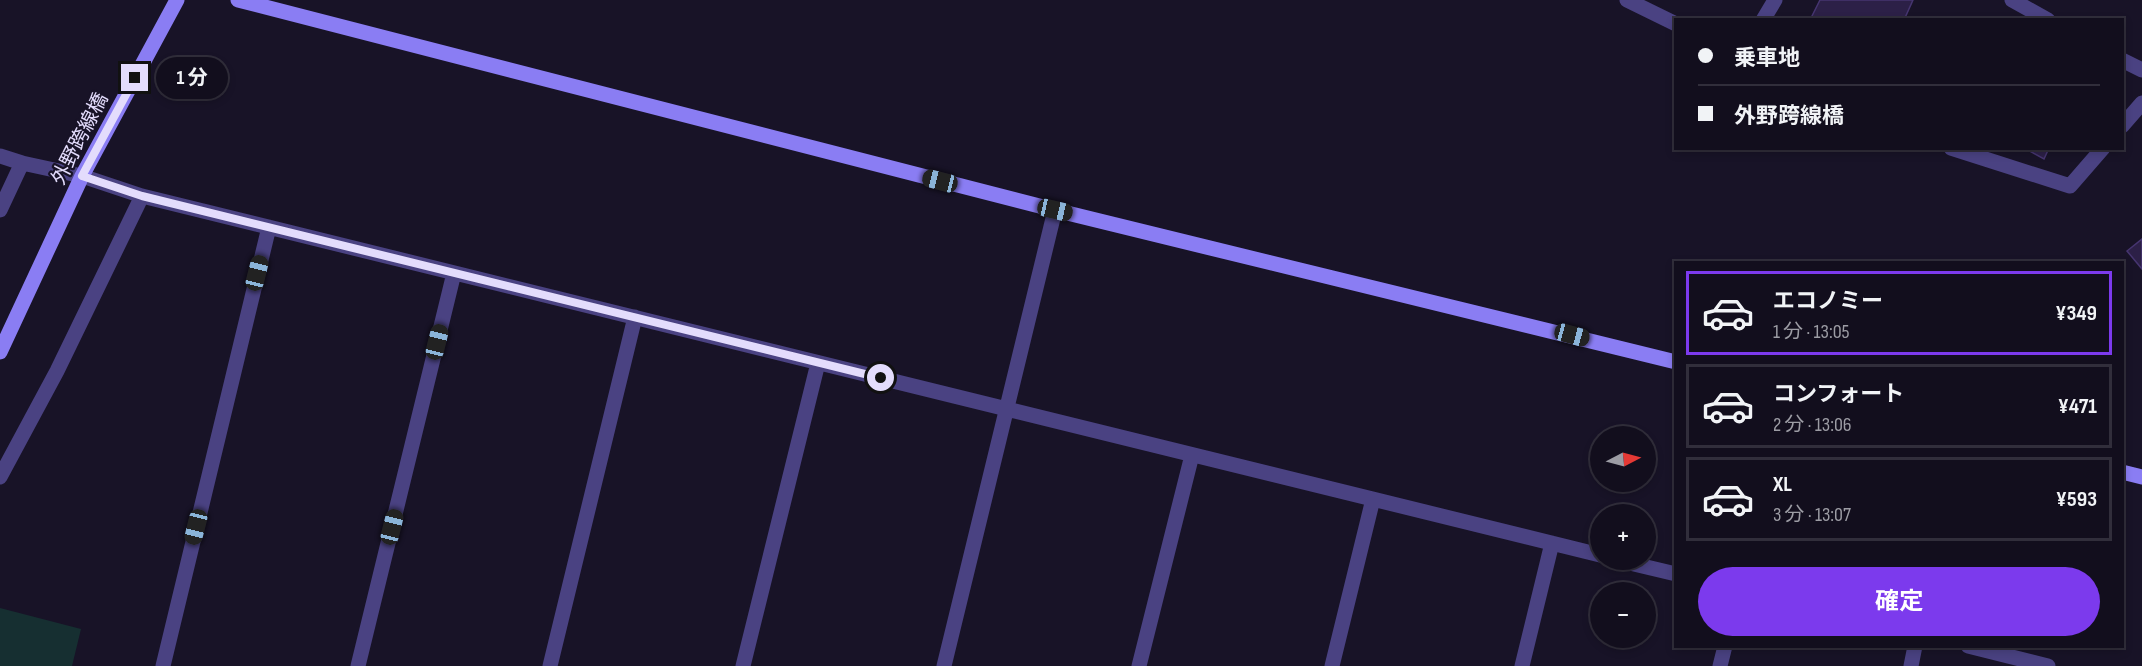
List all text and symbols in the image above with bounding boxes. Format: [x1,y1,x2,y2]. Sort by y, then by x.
text: 乗車地 [1734,45,1800,72]
callout: 1 分 [156,57,228,99]
route end [121,64,148,91]
text: 1 分 [177,66,207,90]
street label: 外野跨線橋 [47,89,113,189]
text: 外野跨線橋 [1734,103,1844,130]
car [920,168,960,194]
car [1035,197,1075,223]
car [244,253,270,293]
icon: car [1701,286,1755,340]
text: エコノミー [1773,288,1883,315]
text: ¥349 [2055,300,2097,327]
text: 1 分 · 13:05 [1773,320,1850,344]
car [424,322,450,362]
car [1552,322,1592,348]
route start [867,364,894,391]
icon: car [1701,379,1755,433]
text: コンフォート [1773,381,1904,408]
text: ¥471 [2058,393,2097,420]
text: 2 分 · 13:06 [1773,413,1852,437]
north arrow [1590,426,1656,492]
map controls [1590,426,1656,648]
text: XL [1773,471,1792,498]
icon: car [1701,472,1755,526]
text: ¥593 [2056,486,2097,513]
text: 3 分 · 13:07 [1773,503,1851,527]
button: + [1590,504,1656,570]
car [183,507,209,547]
car [379,507,405,547]
button: 確定 [1698,567,2100,636]
button: − [1590,582,1656,648]

